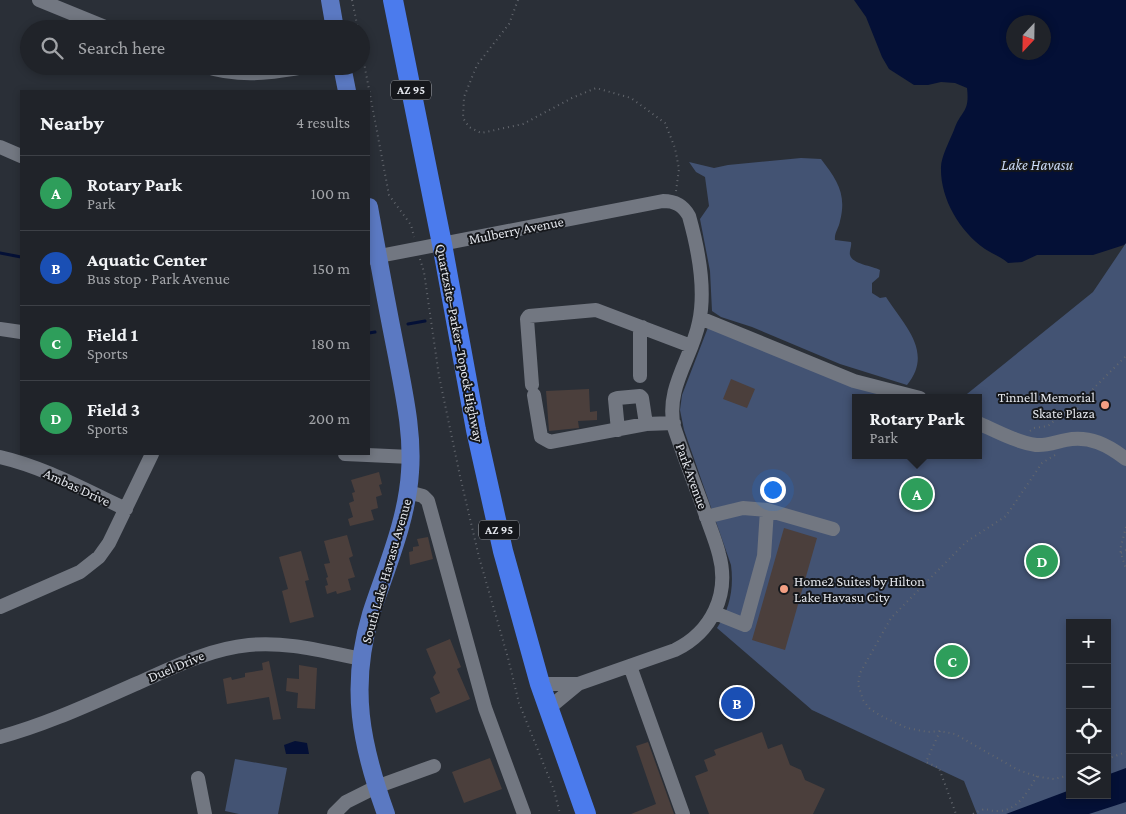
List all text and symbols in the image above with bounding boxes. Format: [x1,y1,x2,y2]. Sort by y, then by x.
north arrow [1006,15,1051,60]
search box [20,20,370,75]
icon: search [38,34,66,62]
text: Search here [78,37,165,58]
road number: AZ 95 [391,80,431,100]
text: Nearby [40,111,104,135]
text: 4 results [296,114,350,131]
water label: Lake Havasu [1001,157,1073,173]
text: Rotary Park [87,174,182,195]
text: A [51,185,61,202]
text: 100 m [311,185,350,202]
text: Park [87,195,115,212]
street label: Mulberry Avenue [467,213,565,247]
street label: Quartzsite–Parker–Topock Highway [433,242,487,444]
text: Aquatic Center [87,249,207,270]
text: B [51,260,61,277]
text: 150 m [312,260,350,277]
text: Bus stop · Park Avenue [87,270,230,287]
text: Field 1 [87,324,138,345]
text: C [51,335,61,352]
text: 180 m [311,335,350,352]
text: Sports [87,345,128,362]
place label: Tinnell Memorial Skate Plaza [998,389,1096,421]
popup [852,394,982,459]
text: Field 3 [87,399,140,420]
marker: Tinnell Memorial Skate Plaza [1099,399,1111,411]
text: Rotary Park [869,408,965,429]
text: D [50,410,62,427]
text: 200 m [308,410,350,427]
text: Sports [87,420,128,437]
text: Park [869,429,898,446]
street label: Park Avenue [673,441,711,511]
street label: Ambas Drive [41,465,113,509]
pin: A [901,475,933,513]
your location [760,477,786,503]
street label: South Lake Havasu Avenue [358,497,414,645]
road number: AZ 95 [479,520,519,540]
pin: D [1026,542,1058,580]
place label: Home2 Suites by Hilton Lake Havasu City [794,573,925,605]
marker: Home2 Suites by Hilton Lake Havasu City [778,583,790,595]
map controls [1066,619,1111,799]
button: + [1066,619,1111,664]
pin: C [936,642,968,680]
street label: Duel Drive [145,647,207,685]
button: − [1066,664,1111,709]
pin: B [721,684,753,722]
button: locate [1066,709,1111,754]
button: layers [1066,754,1111,799]

